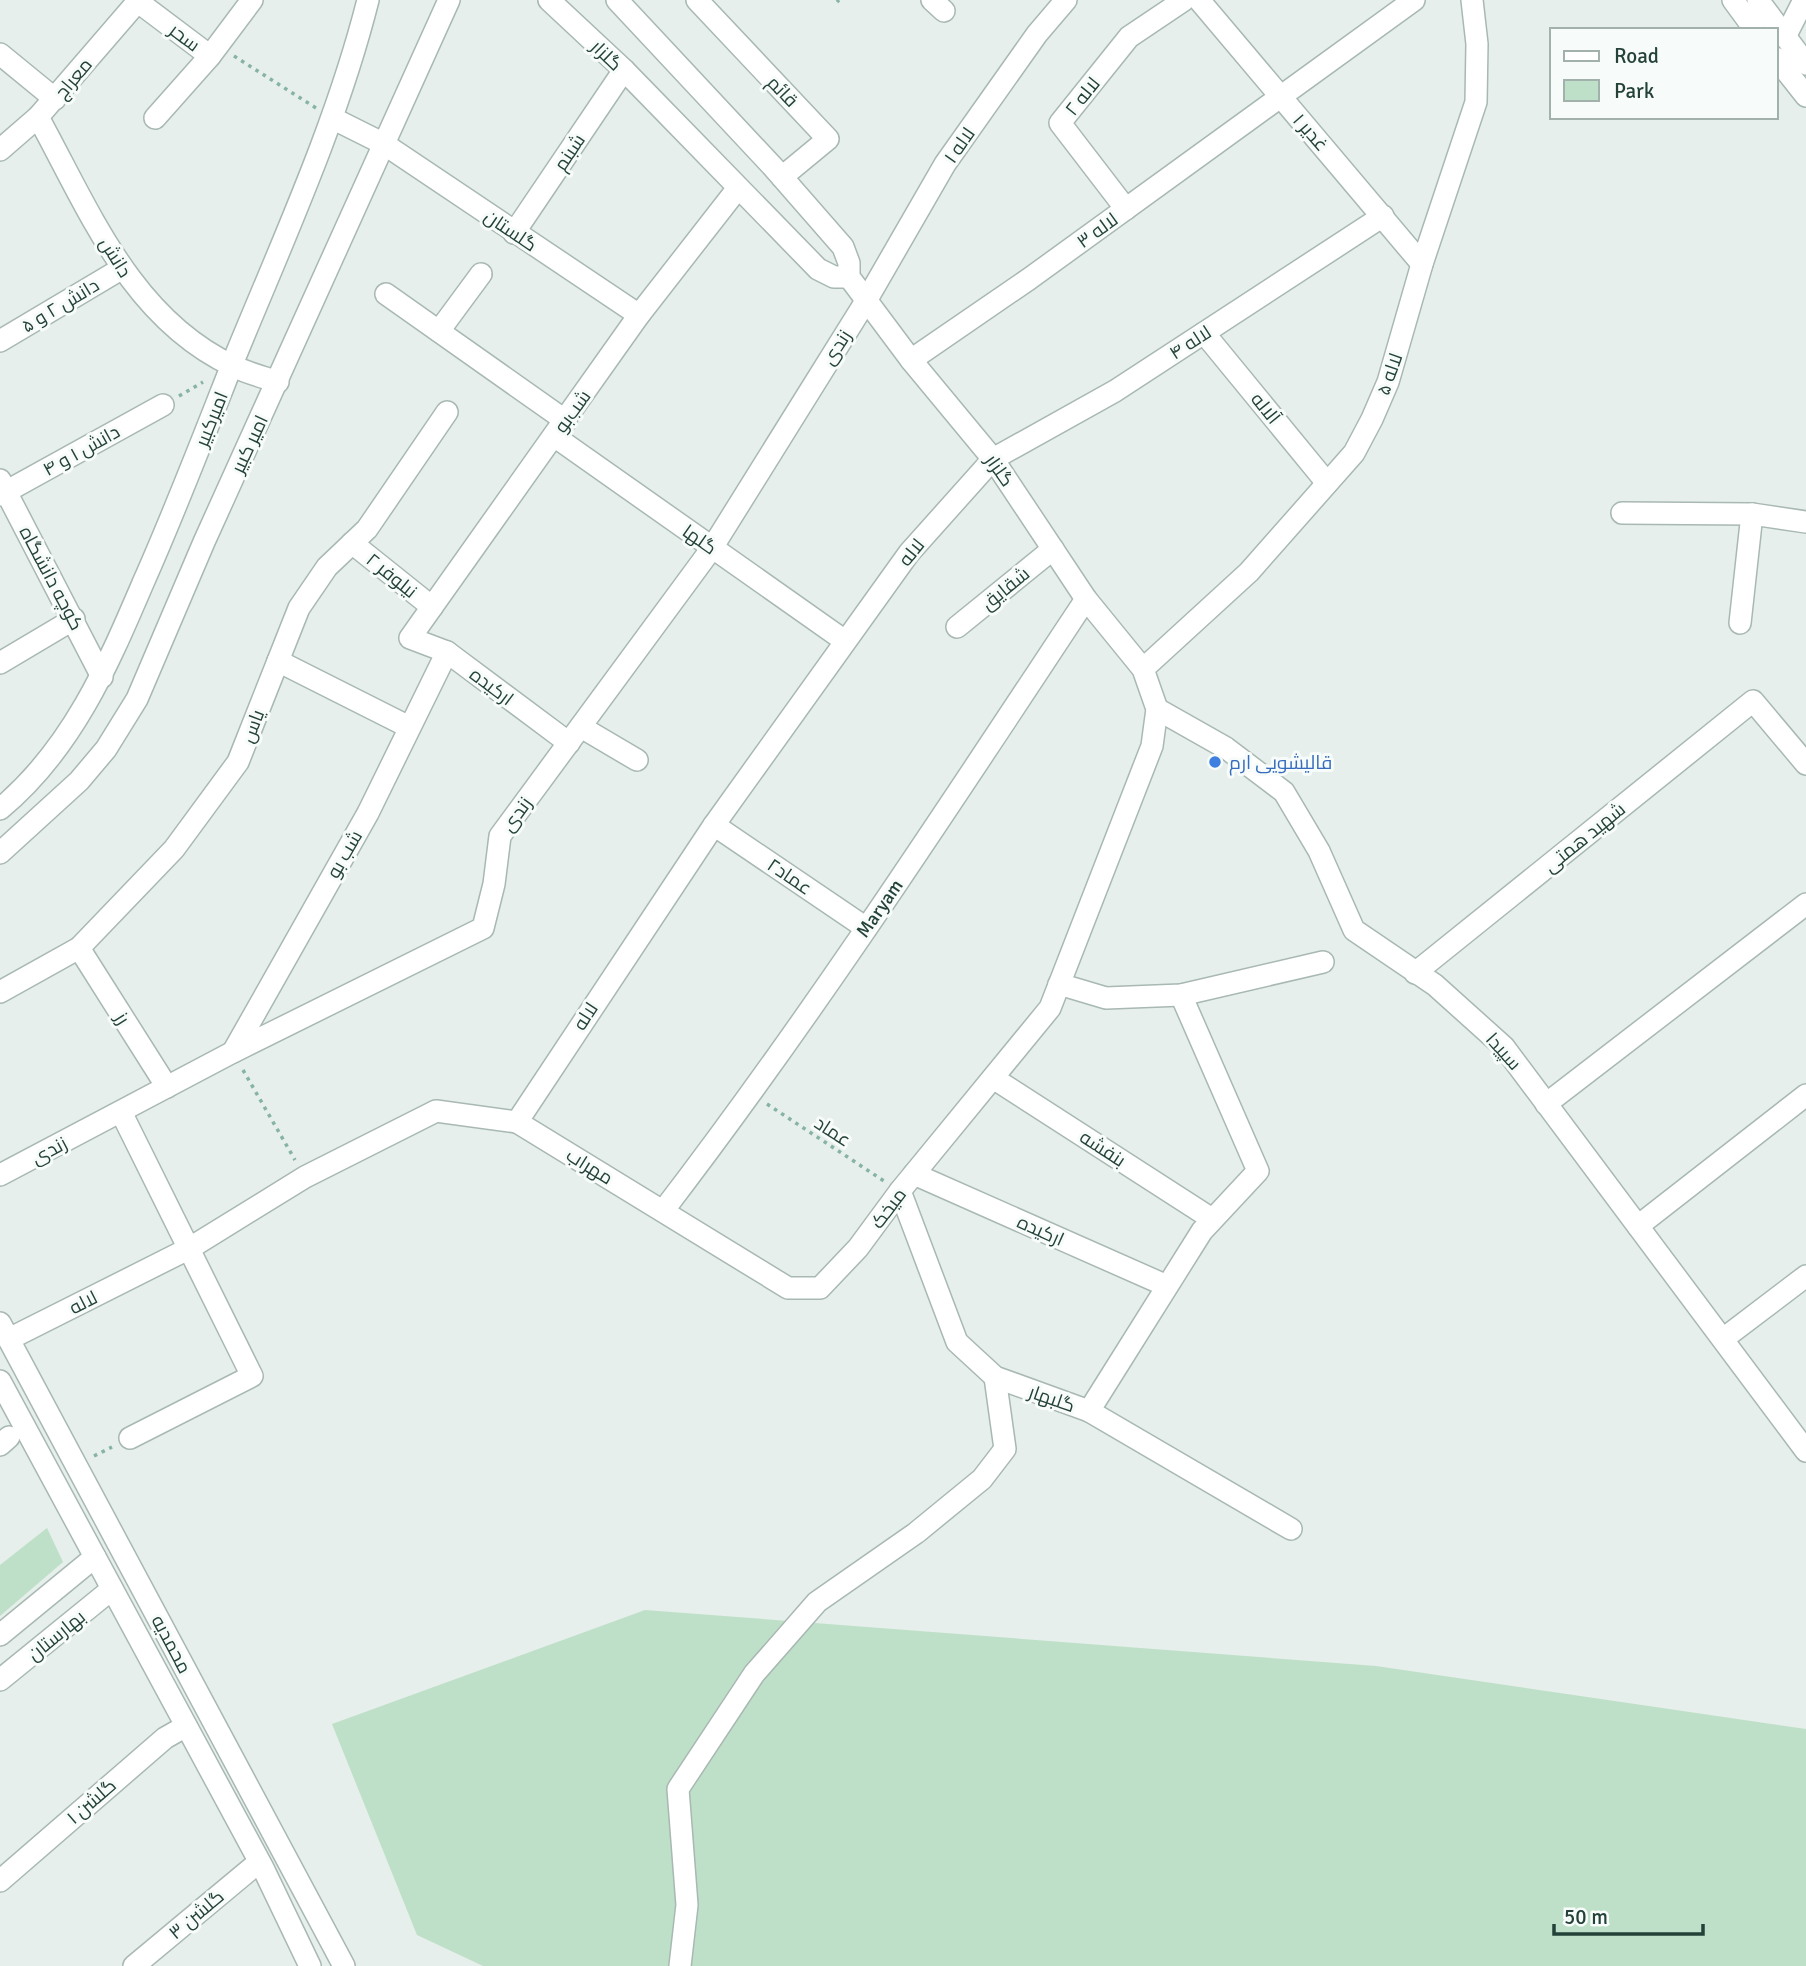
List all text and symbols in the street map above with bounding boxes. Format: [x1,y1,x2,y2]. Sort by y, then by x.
street label: سحر [163,18,205,57]
legend [1550,28,1778,119]
street label: گلزار [585,34,627,76]
text: Road [1614,43,1659,69]
street label: معراج [50,53,99,105]
street label: قائم [761,71,803,113]
street label: لاله ۲ [1060,73,1106,121]
text: Park [1614,78,1655,104]
street label: غدیر ۱ [1287,109,1333,156]
street label: لاله ۱ [939,123,981,168]
street label: شبنم [549,130,592,176]
street label: گلستان [479,204,542,257]
street label: لاله ۳ [1072,208,1123,254]
street label: دانش [94,233,137,282]
street label: دانش ۲ و ۵ [17,273,104,338]
street label: لاله ۴ [1165,320,1216,365]
street label: زندی [817,325,857,370]
street label: لاله ۵ [1372,350,1408,399]
street label: شب‌بو [549,385,596,438]
street label: امیرکبیر [190,388,234,451]
street label: آلاله [1245,388,1285,429]
street label: امیر کبیر [226,411,274,478]
street label: دانش ۱ و ۴ [39,420,124,482]
street label: گلزار [979,449,1019,492]
street label: گلها [677,519,721,560]
street label: کوچه دانشگاه [14,522,89,635]
street label: لاله [893,534,930,571]
street label: نیلوفر ۲ [361,548,422,604]
street label: شقایق [976,562,1035,616]
street label: ارکیده [465,663,518,711]
street label: یاس [236,706,270,746]
place label: قالیشویی ارم [1229,751,1332,776]
marker: قالیشویی ارم [1207,754,1223,770]
street label: زندی [496,792,537,837]
street label: شهید همتی [1539,797,1630,878]
street label: شب بو [322,826,368,883]
street label: عماد۲ [762,853,816,900]
street label: Maryam [851,875,909,942]
street label: لاله [568,998,604,1035]
street label: رز [109,1007,135,1029]
street label: سپیدا [1480,1028,1526,1075]
street label: عماد [810,1111,855,1152]
street label: بنفشه [1075,1125,1130,1173]
street label: زندی [27,1132,72,1170]
street label: مهراب [562,1143,617,1190]
street label: میخک [866,1184,912,1234]
street label: ارکیده [1013,1210,1068,1252]
street label: لاله [65,1286,102,1320]
street label: گلبهار [1024,1380,1078,1418]
street label: بهارستان [23,1605,91,1666]
street label: محمدیه [146,1611,196,1678]
street label: گلشن ۱ [62,1774,121,1830]
street label: گلشن ۳ [164,1885,229,1945]
scale bar [1554,1892,1703,1936]
text: 50 m [1564,1904,1608,1930]

